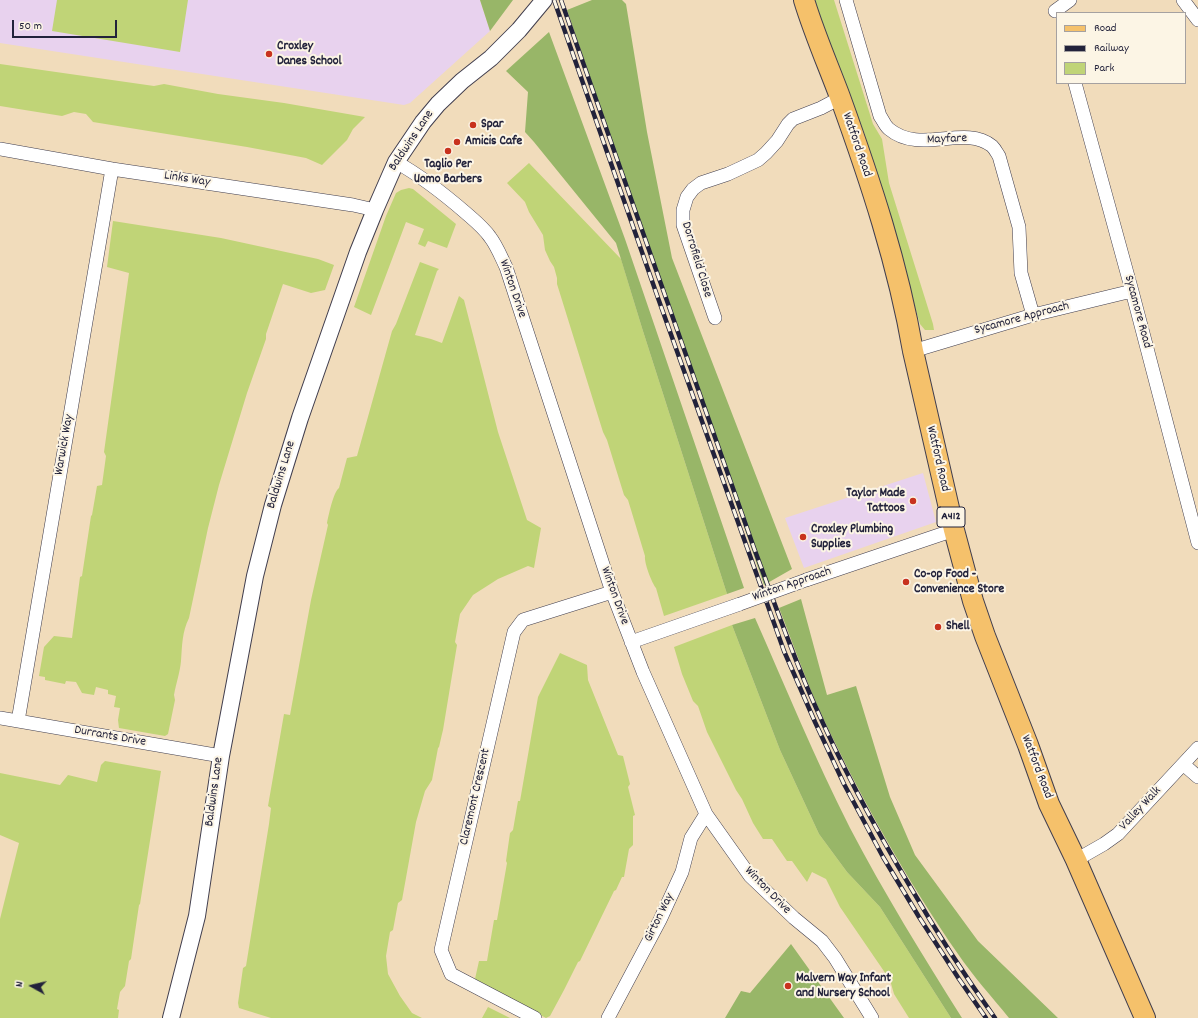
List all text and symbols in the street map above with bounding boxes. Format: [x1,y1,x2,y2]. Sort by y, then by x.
scale bar [14,12,119,38]
legend [1056,12,1186,84]
text: 50 m [19,18,42,35]
text: Road [1094,20,1116,37]
place label: Croxley Danes School [277,39,342,70]
text: Railway [1094,40,1129,57]
marker: Croxley Danes School [264,49,274,59]
text: Park [1094,60,1114,77]
street label: Baldwins Lane [386,108,438,174]
street label: Watford Road [838,111,874,179]
place label: Spar [481,117,504,133]
marker: Spar [468,120,478,130]
street label: Mayfare [927,132,967,148]
place label: Amicis Cafe [465,134,522,150]
marker: Amicis Cafe [452,137,462,147]
marker: Taglio Per Uomo Barbers [443,146,453,156]
place label: Taglio Per Uomo Barbers [414,157,482,188]
street label: Links Way [163,169,211,191]
street label: Dorrofield Close [677,220,715,300]
street label: Winton Drive [495,258,529,320]
street label: Sycamore Road [1120,274,1154,350]
street label: Sycamore Approach [973,299,1071,339]
street label: Warwick Way [52,413,78,477]
street label: Watford Road [922,425,952,493]
street label: Baldwins Lane [264,439,300,511]
place label: Taylor Made Tattoos [846,486,905,517]
marker: Taylor Made Tattoos [908,496,918,506]
road number: A412 [937,507,965,527]
place label: Croxley Plumbing Supplies [811,522,893,553]
marker: Croxley Plumbing Supplies [798,532,808,542]
street label: Winton Approach [751,564,833,606]
street label: Winton Drive [596,565,632,627]
place label: Co-op Food - Convenience Store [914,567,1004,598]
marker: Co-op Food - Convenience Store [901,577,911,587]
place label: Shell [946,619,970,635]
marker: Shell [933,622,943,632]
street label: Durrants Drive [73,723,147,751]
street label: Watford Road [1017,733,1055,801]
street label: Claremont Crescent [457,747,495,847]
street label: Baldwins Lane [202,756,228,828]
street label: Valley Walk [1117,784,1165,834]
street label: Winton Drive [740,864,794,918]
street label: Girton Way [642,891,678,945]
north arrow [12,966,52,1006]
place label: Malvern Way Infant and Nursery School [796,971,891,1002]
text: N [12,981,28,988]
marker: Malvern Way Infant and Nursery School [783,981,793,991]

